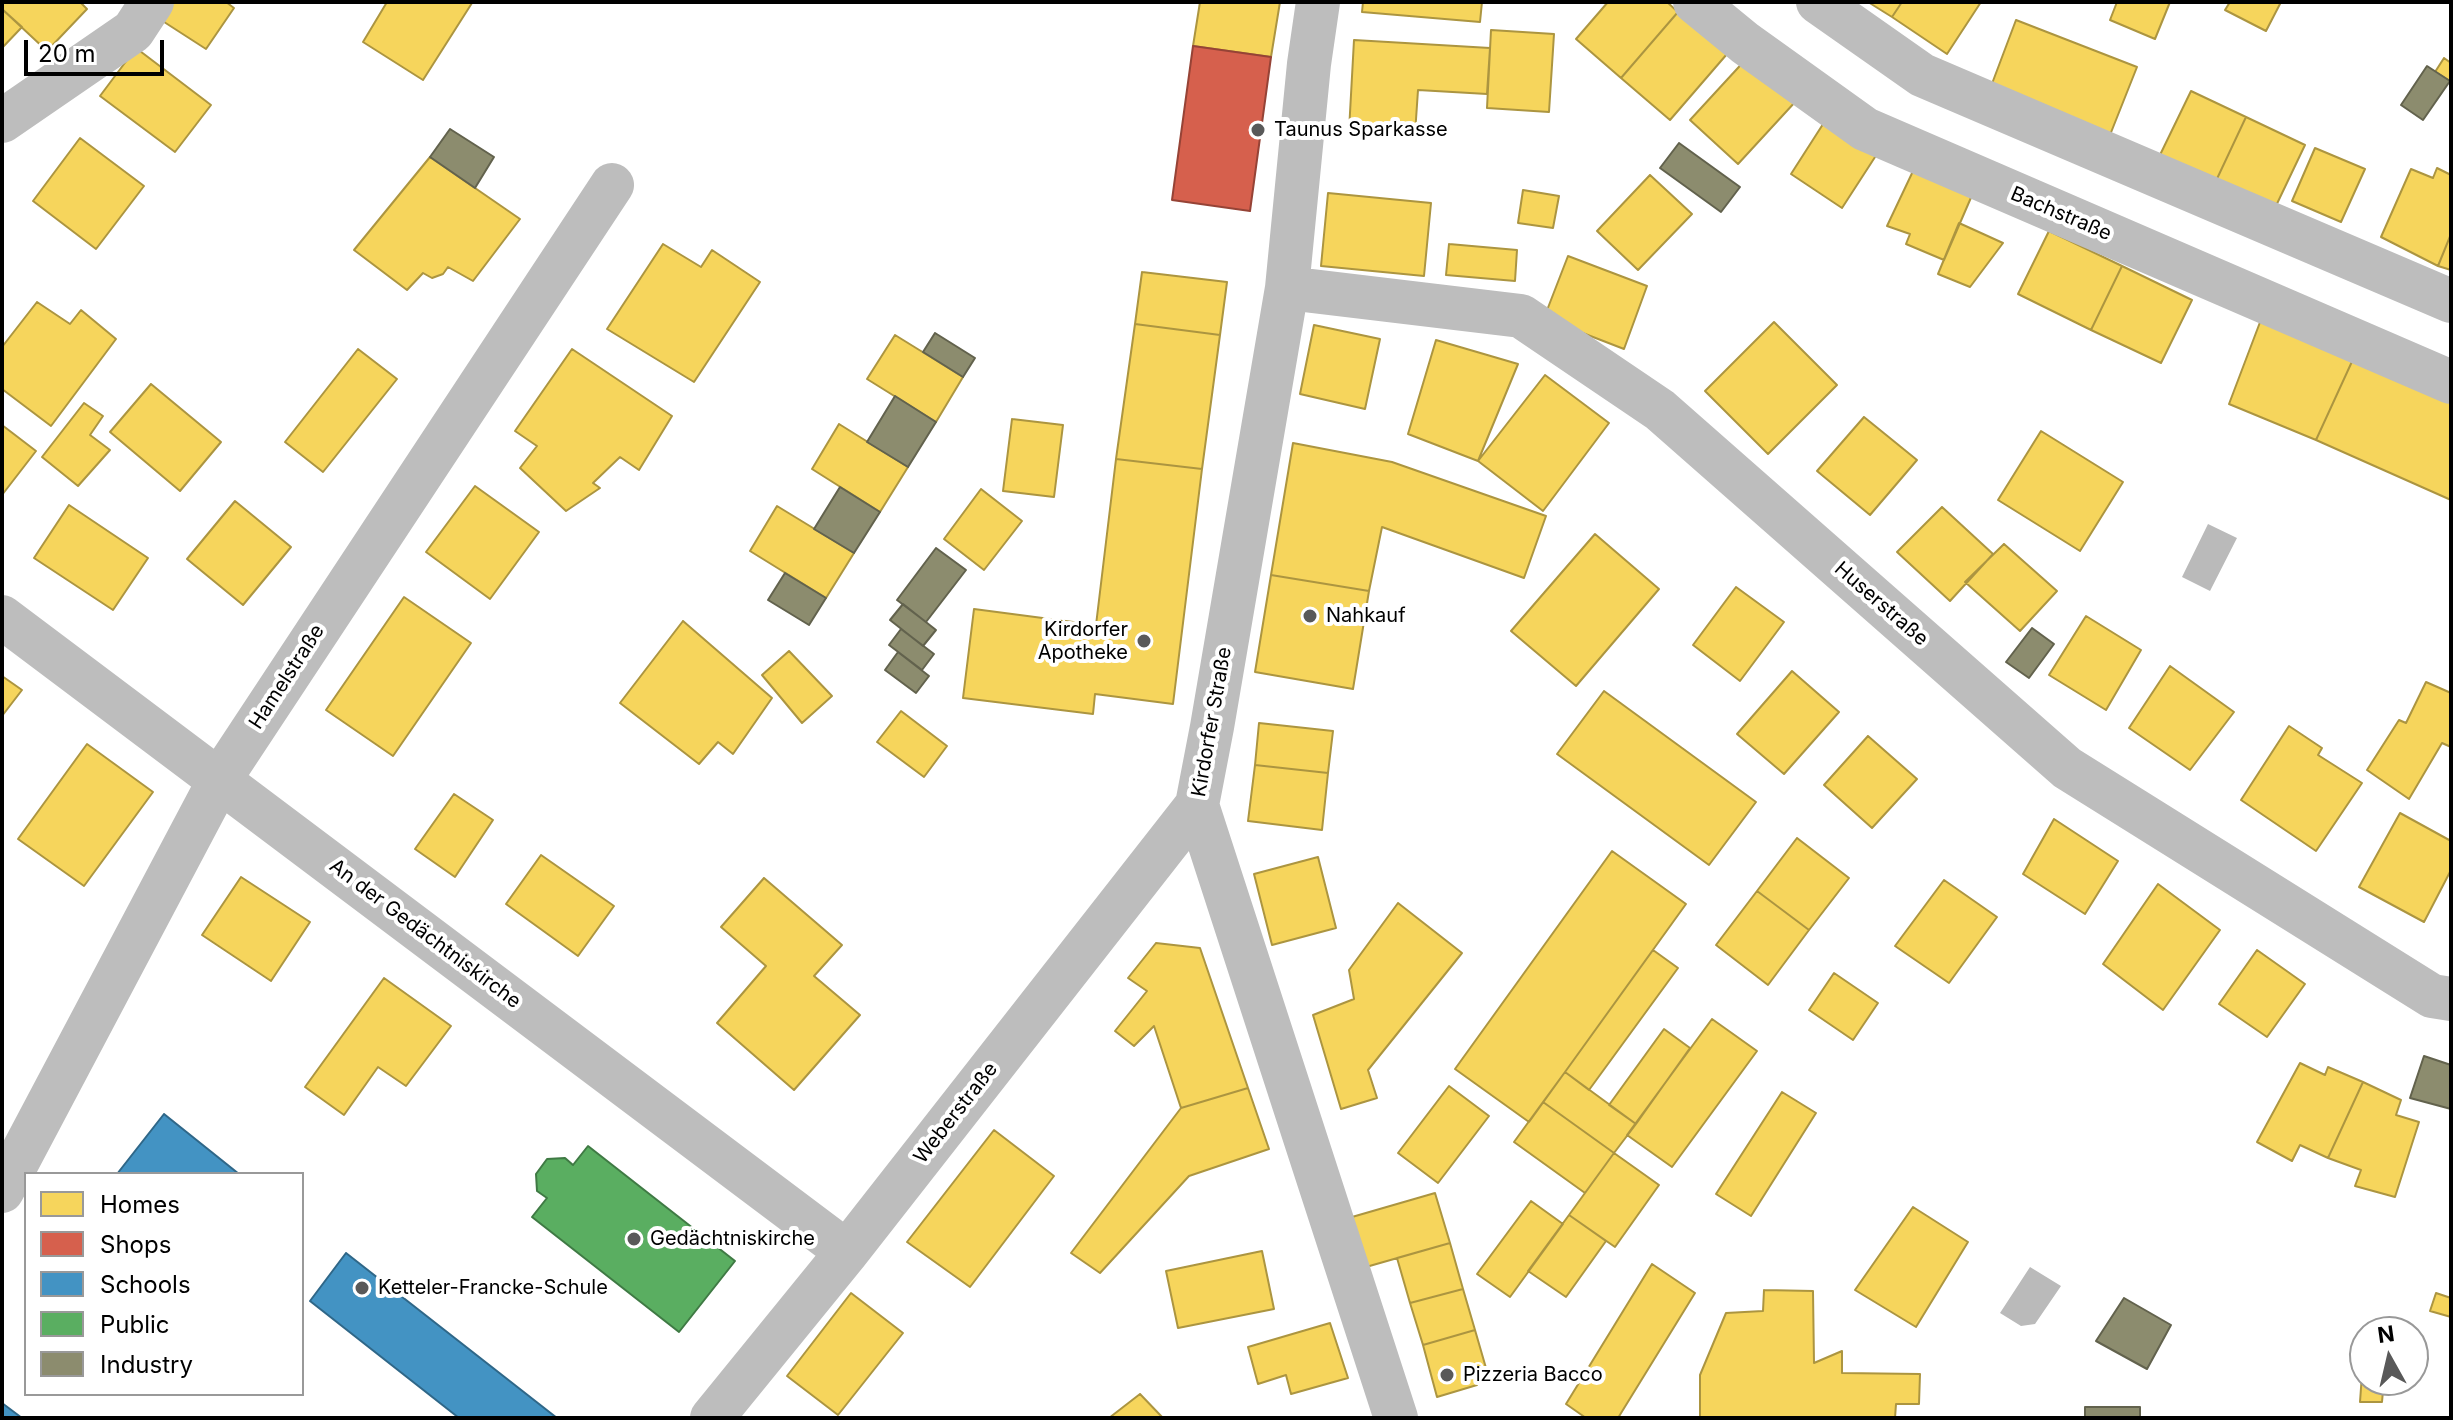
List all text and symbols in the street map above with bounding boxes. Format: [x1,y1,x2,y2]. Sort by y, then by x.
scale bar [28,24,168,74]
text: 20 m [38,39,96,68]
place label: Taunus Sparkasse [1274,118,1448,142]
marker: Taunus Sparkasse [1249,121,1267,139]
street label: Bachstraße [2007,182,2115,246]
street label: Huserstraße [1829,557,1933,651]
place label: Nahkauf [1326,604,1406,628]
marker: Nahkauf [1301,607,1319,625]
place label: Kirdorfer Apotheke [1038,618,1128,665]
street label: Hamelstraße [244,620,330,734]
marker: Kirdorfer Apotheke [1135,632,1153,650]
street label: Kirdorfer Straße [1187,645,1237,799]
street label: An der Gedächtniskirche [325,854,525,1014]
street label: Weberstraße [909,1058,1003,1168]
legend [24,1172,304,1396]
text: Homes [100,1190,180,1219]
place label: Gedächtniskirche [650,1227,815,1251]
text: Shops [100,1230,171,1259]
marker: Gedächtniskirche [625,1230,643,1248]
text: Schools [100,1270,191,1299]
place label: Ketteler-Francke-Schule [378,1276,608,1300]
marker: Ketteler-Francke-Schule [353,1279,371,1297]
text: Public [100,1310,170,1339]
north arrow [2349,1316,2429,1396]
text: N [2376,1320,2396,1348]
text: Industry [100,1350,193,1379]
place label: Pizzeria Bacco [1463,1363,1603,1387]
marker: Pizzeria Bacco [1438,1366,1456,1384]

